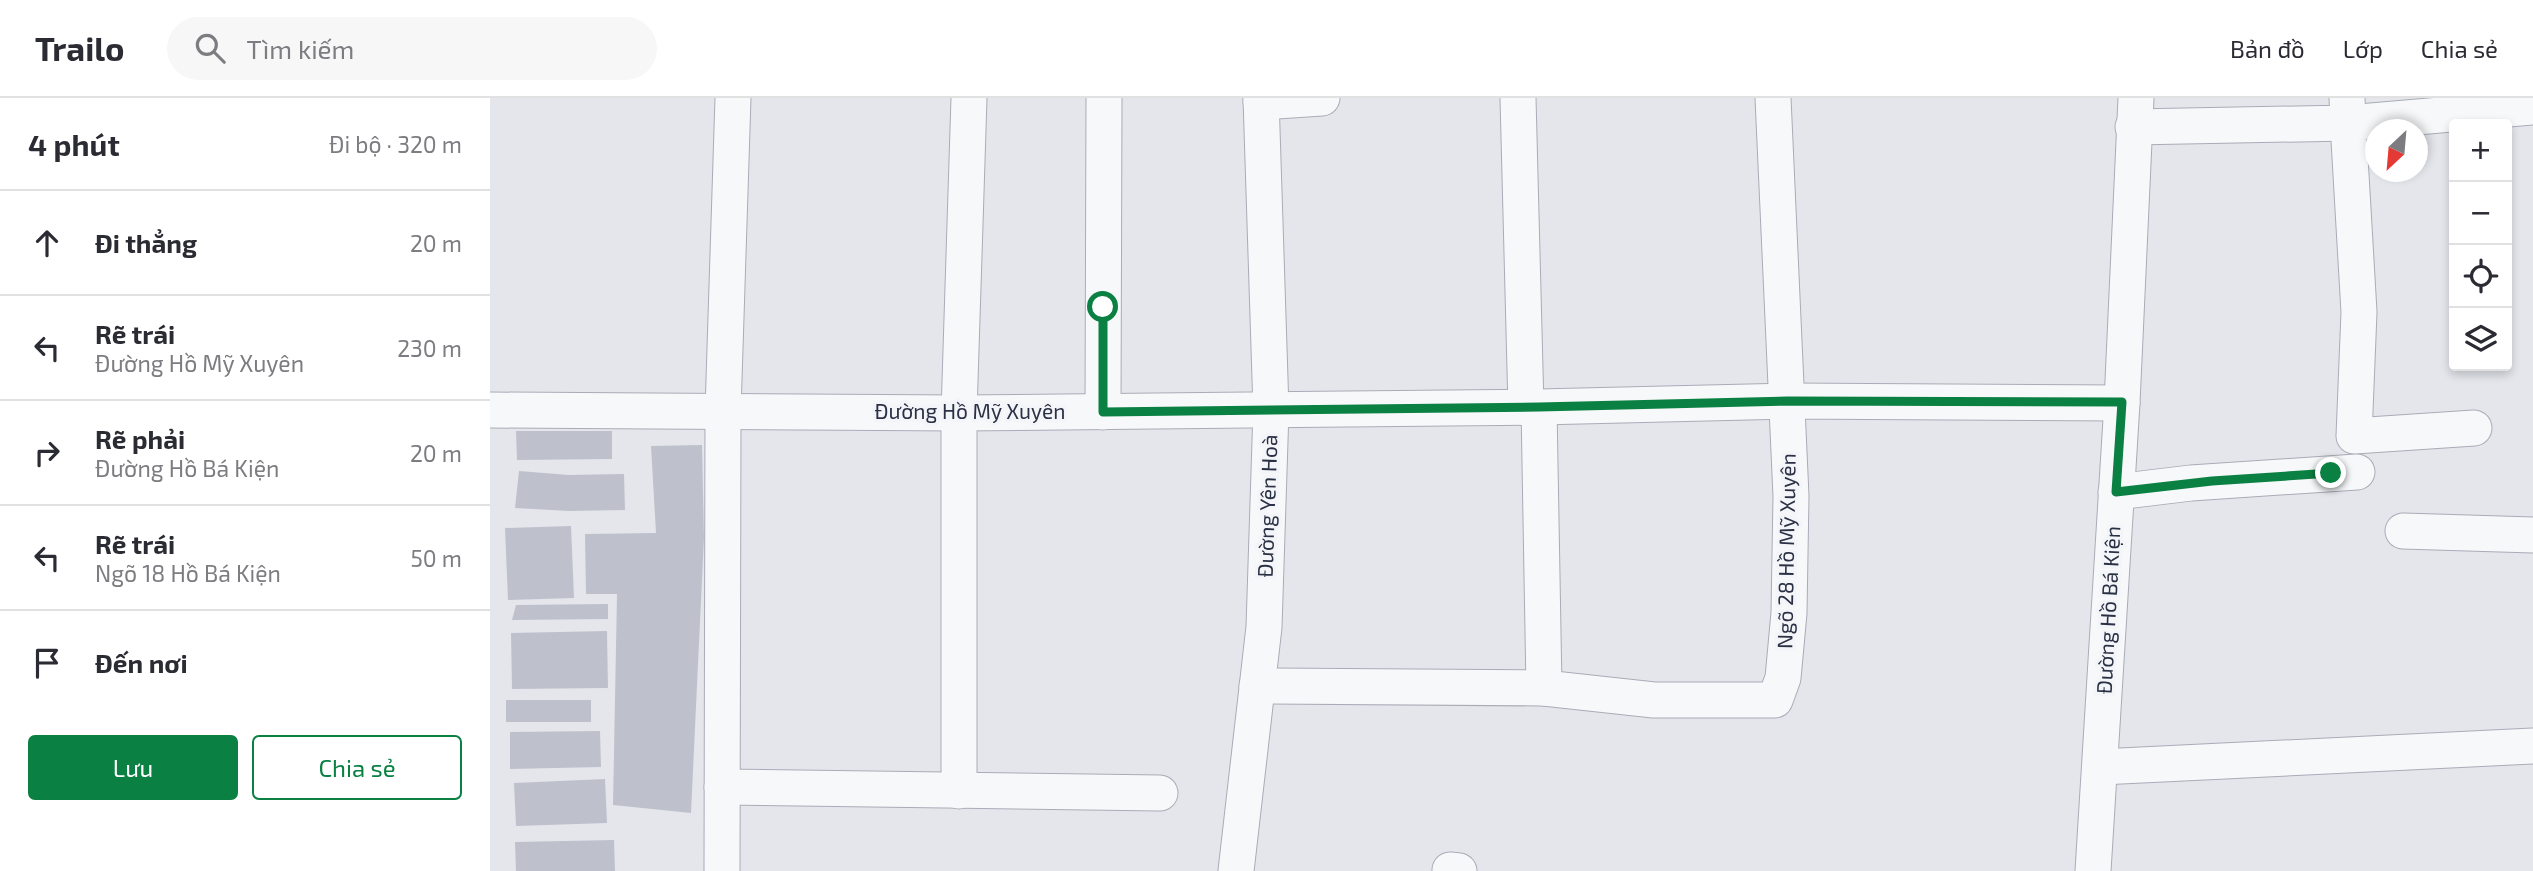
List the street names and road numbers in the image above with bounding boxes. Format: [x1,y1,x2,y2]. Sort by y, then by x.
street label: Đường Hồ Mỹ Xuyên [875,398,1065,423]
street label: Đường Yên Hoà [1252,434,1281,578]
street label: Ngõ 28 Hồ Mỹ Xuyên [1771,453,1800,649]
street label: Đường Hồ Bá Kiện [2091,525,2124,695]

